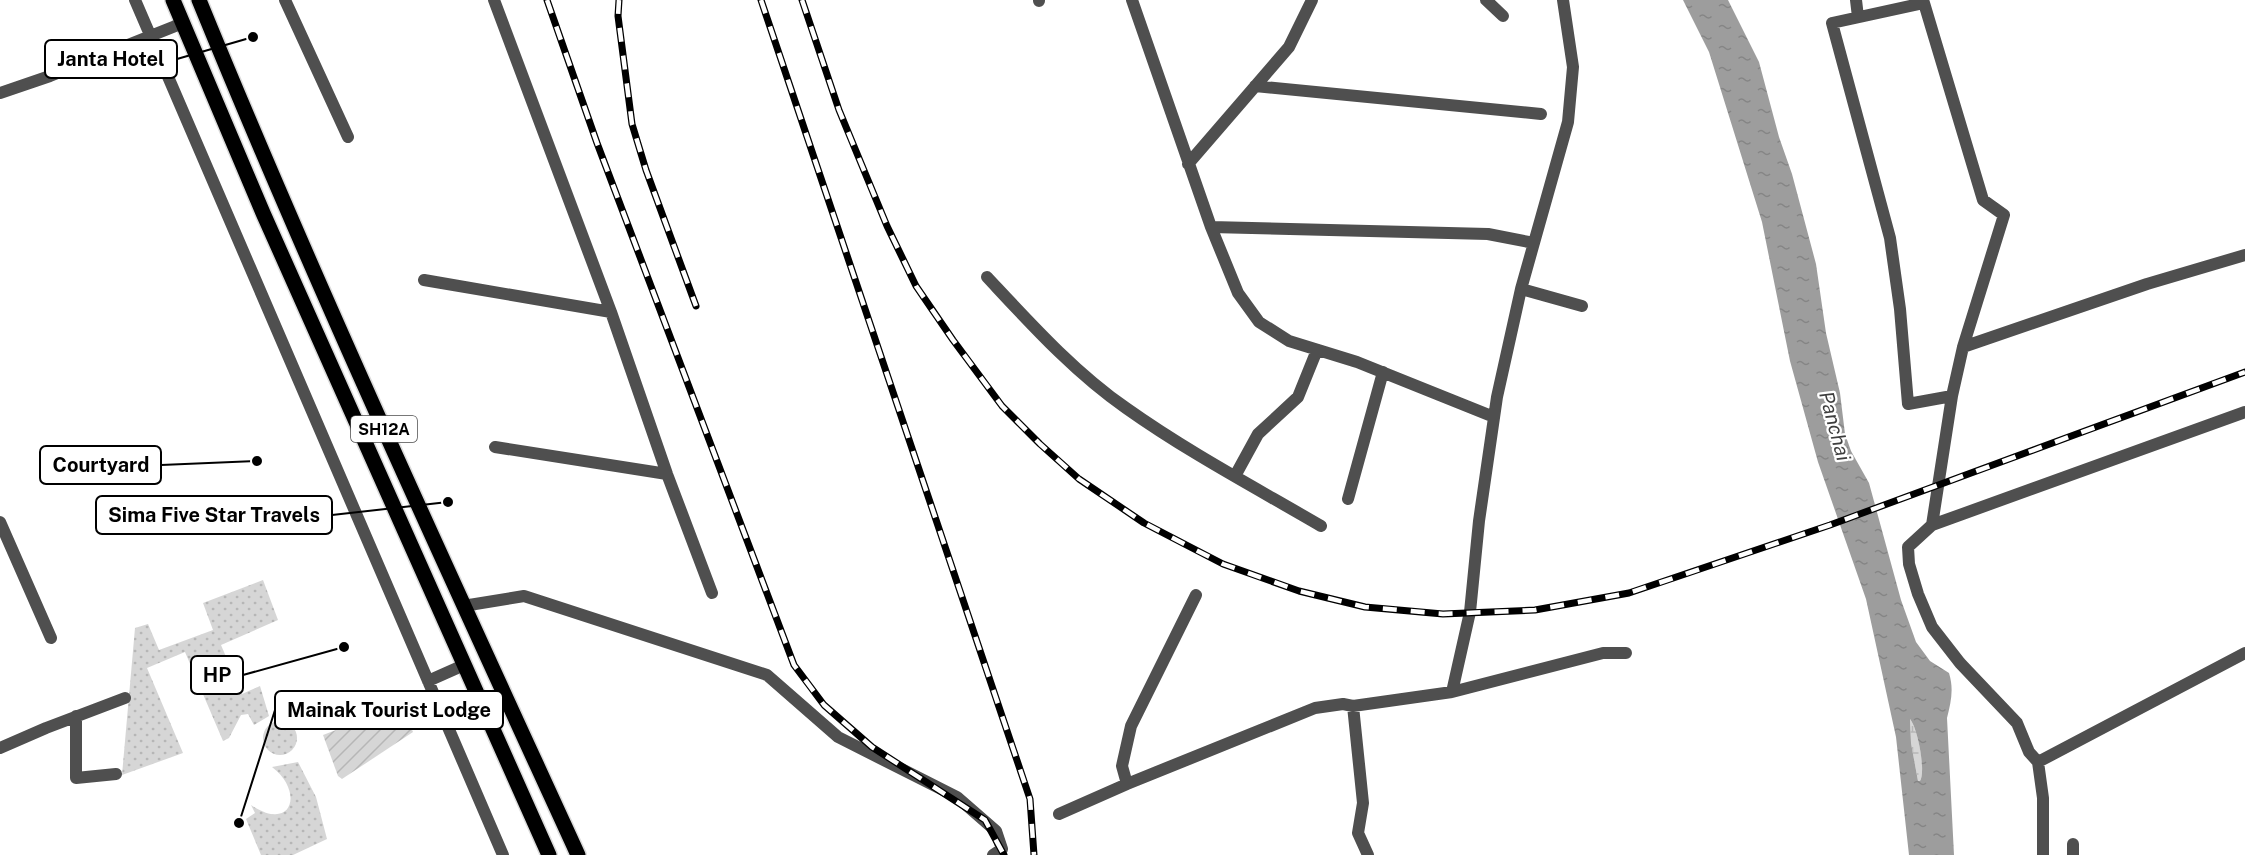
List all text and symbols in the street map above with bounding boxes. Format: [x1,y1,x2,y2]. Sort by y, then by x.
callout: Janta Hotel [45,40,177,78]
text: Janta Hotel [57,47,165,71]
water label: Panchai [1814,389,1856,463]
road number: SH12A [351,416,417,442]
callout: Courtyard [40,446,161,484]
text: Courtyard [53,453,149,477]
callout: Sima Five Star Travels [96,496,332,534]
text: Sima Five Star Travels [108,503,320,527]
callout: HP [191,656,243,694]
text: HP [203,663,231,687]
callout: Mainak Tourist Lodge [275,691,503,729]
text: Mainak Tourist Lodge [287,698,491,722]

